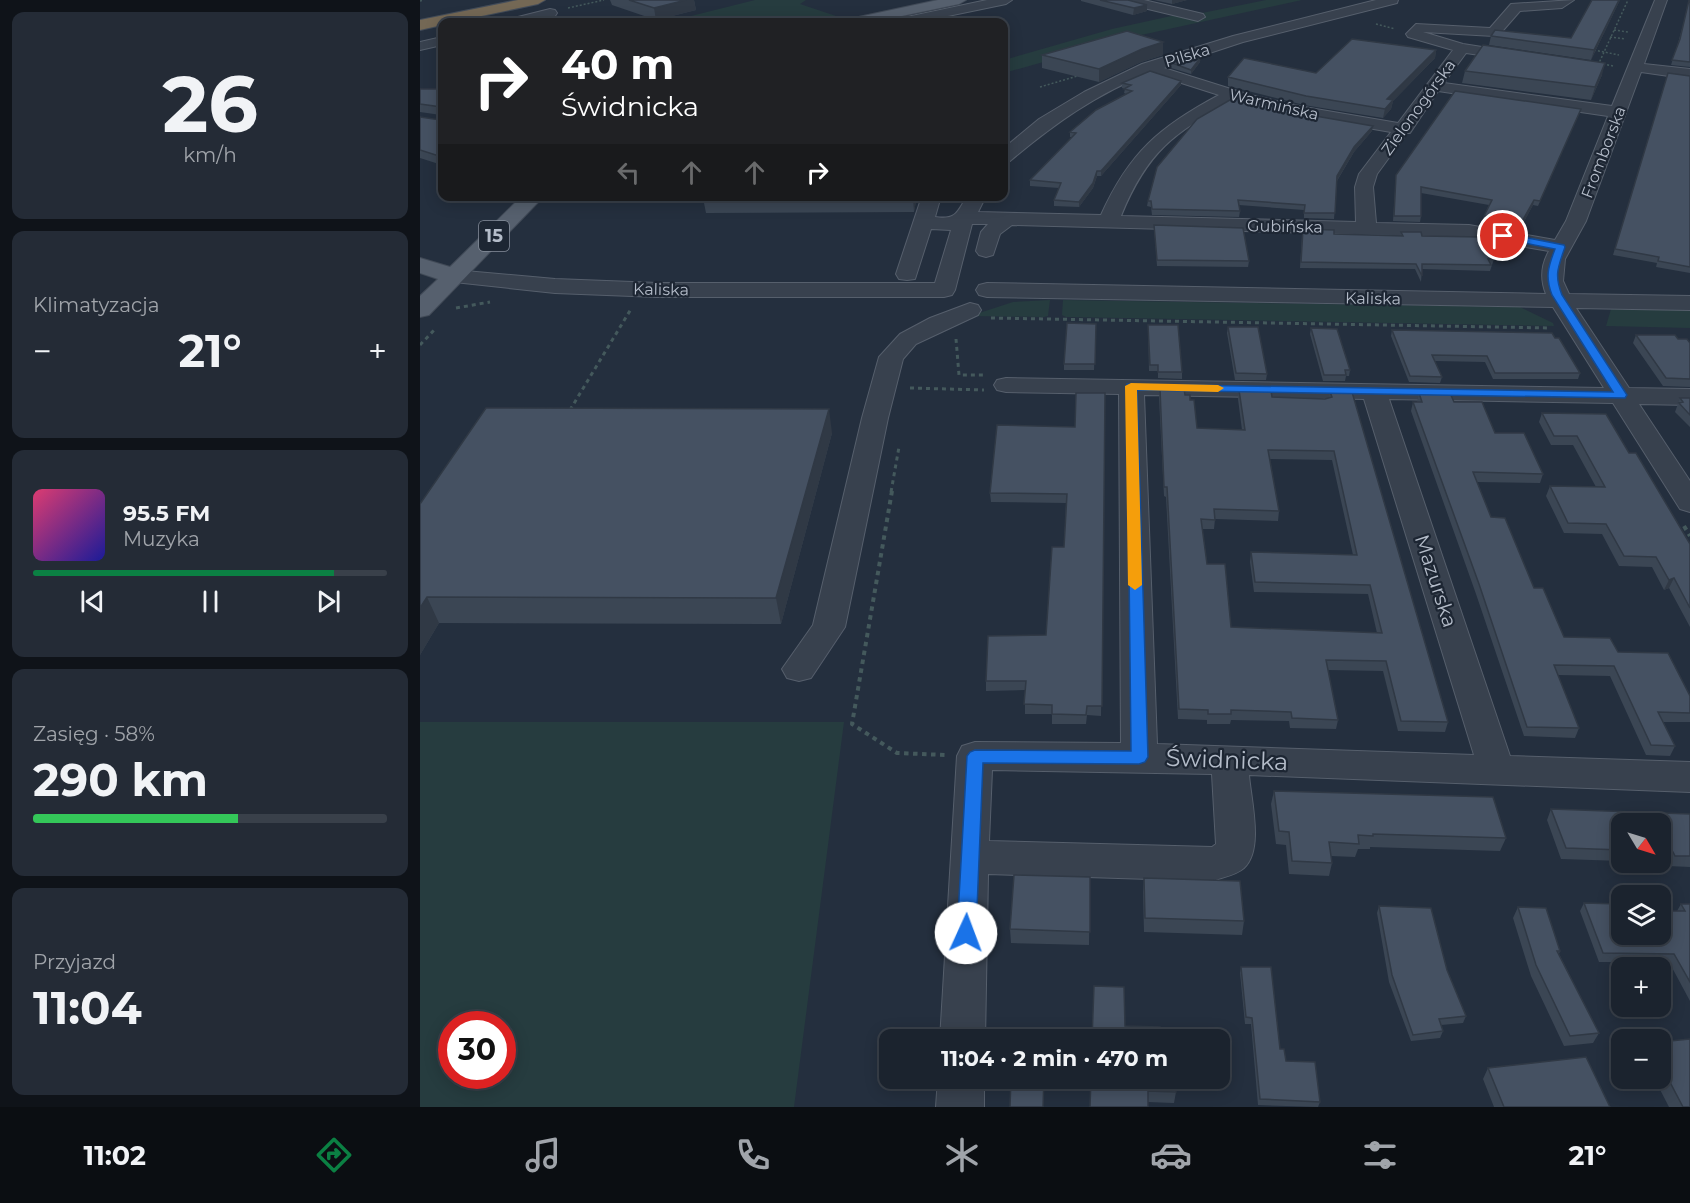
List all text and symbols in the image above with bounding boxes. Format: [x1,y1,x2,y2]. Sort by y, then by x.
text: 40 m [561,38,674,90]
street label: Pilska [1162,40,1212,71]
icon: right [462,42,540,120]
text: 26 [162,56,258,152]
street label: Zielonogórska [1377,56,1459,159]
street label: Warmińska [1227,85,1321,124]
text: Świdnicka [561,90,699,123]
street label: Fromborska [1577,103,1630,201]
text: km/h [183,143,237,167]
icon: left [612,156,645,189]
icon: ahead [675,156,708,189]
icon: ahead [738,156,771,189]
icon: right [801,156,834,189]
pin [1477,210,1528,261]
street label: Gubińska [1247,216,1323,237]
icon: arrive [1486,219,1519,252]
road number: 15 [479,221,509,251]
street label: Kaliska [633,280,689,299]
street label: Kaliska [1345,289,1401,308]
text: Klimatyzacja [33,293,160,317]
text: 21° [178,323,242,378]
text: − [33,331,52,371]
text: + [368,331,387,371]
text: 95.5 FM [123,500,210,527]
text: Muzyka [123,527,200,551]
street label: Mazurska [1410,532,1462,630]
icon: previous [76,585,109,618]
icon: pause [194,585,227,618]
icon: next [312,585,345,618]
text: Zasięg · 58% [33,722,155,746]
street label: Świdnicka [1165,743,1289,776]
text: 290 km [33,752,208,807]
north arrow [1611,813,1671,873]
map controls [1611,813,1671,1089]
button: layers [1611,885,1671,945]
position arrow [934,901,998,965]
text: Przyjazd [33,950,116,974]
button: + [1611,957,1671,1017]
text: 11:04 [33,980,142,1035]
speed limit sign: 30 [438,1011,516,1089]
button: − [1611,1029,1671,1089]
text: 11:04 · 2 min · 470 m [941,1045,1168,1072]
icon: directions [313,1134,355,1176]
icon: music [522,1134,564,1176]
icon: phone [732,1134,774,1176]
icon: climate [941,1134,983,1176]
icon: car [1150,1134,1192,1176]
icon: filters [1359,1134,1401,1176]
text: 11:02 [84,1139,146,1172]
text: 21° [1569,1139,1606,1172]

